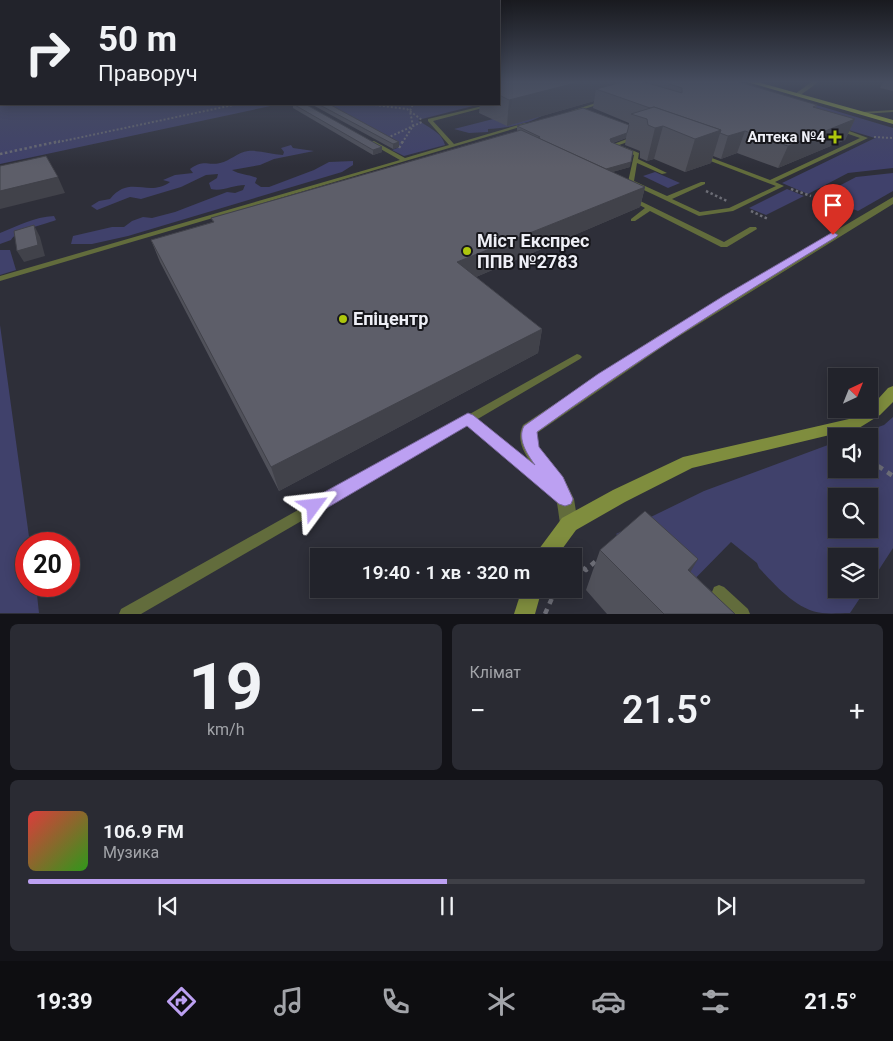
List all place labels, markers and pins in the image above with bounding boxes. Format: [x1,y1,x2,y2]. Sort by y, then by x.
place label: Аптека №4 [747,128,825,146]
marker: Аптека №4 [829,131,841,143]
pin [812,184,854,235]
place label: Міст Експрес ППВ №2783 [477,230,589,272]
marker: Міст Експрес ППВ №2783 [461,245,473,257]
place label: Епіцентр [353,308,428,329]
marker: Епіцентр [337,313,349,325]

